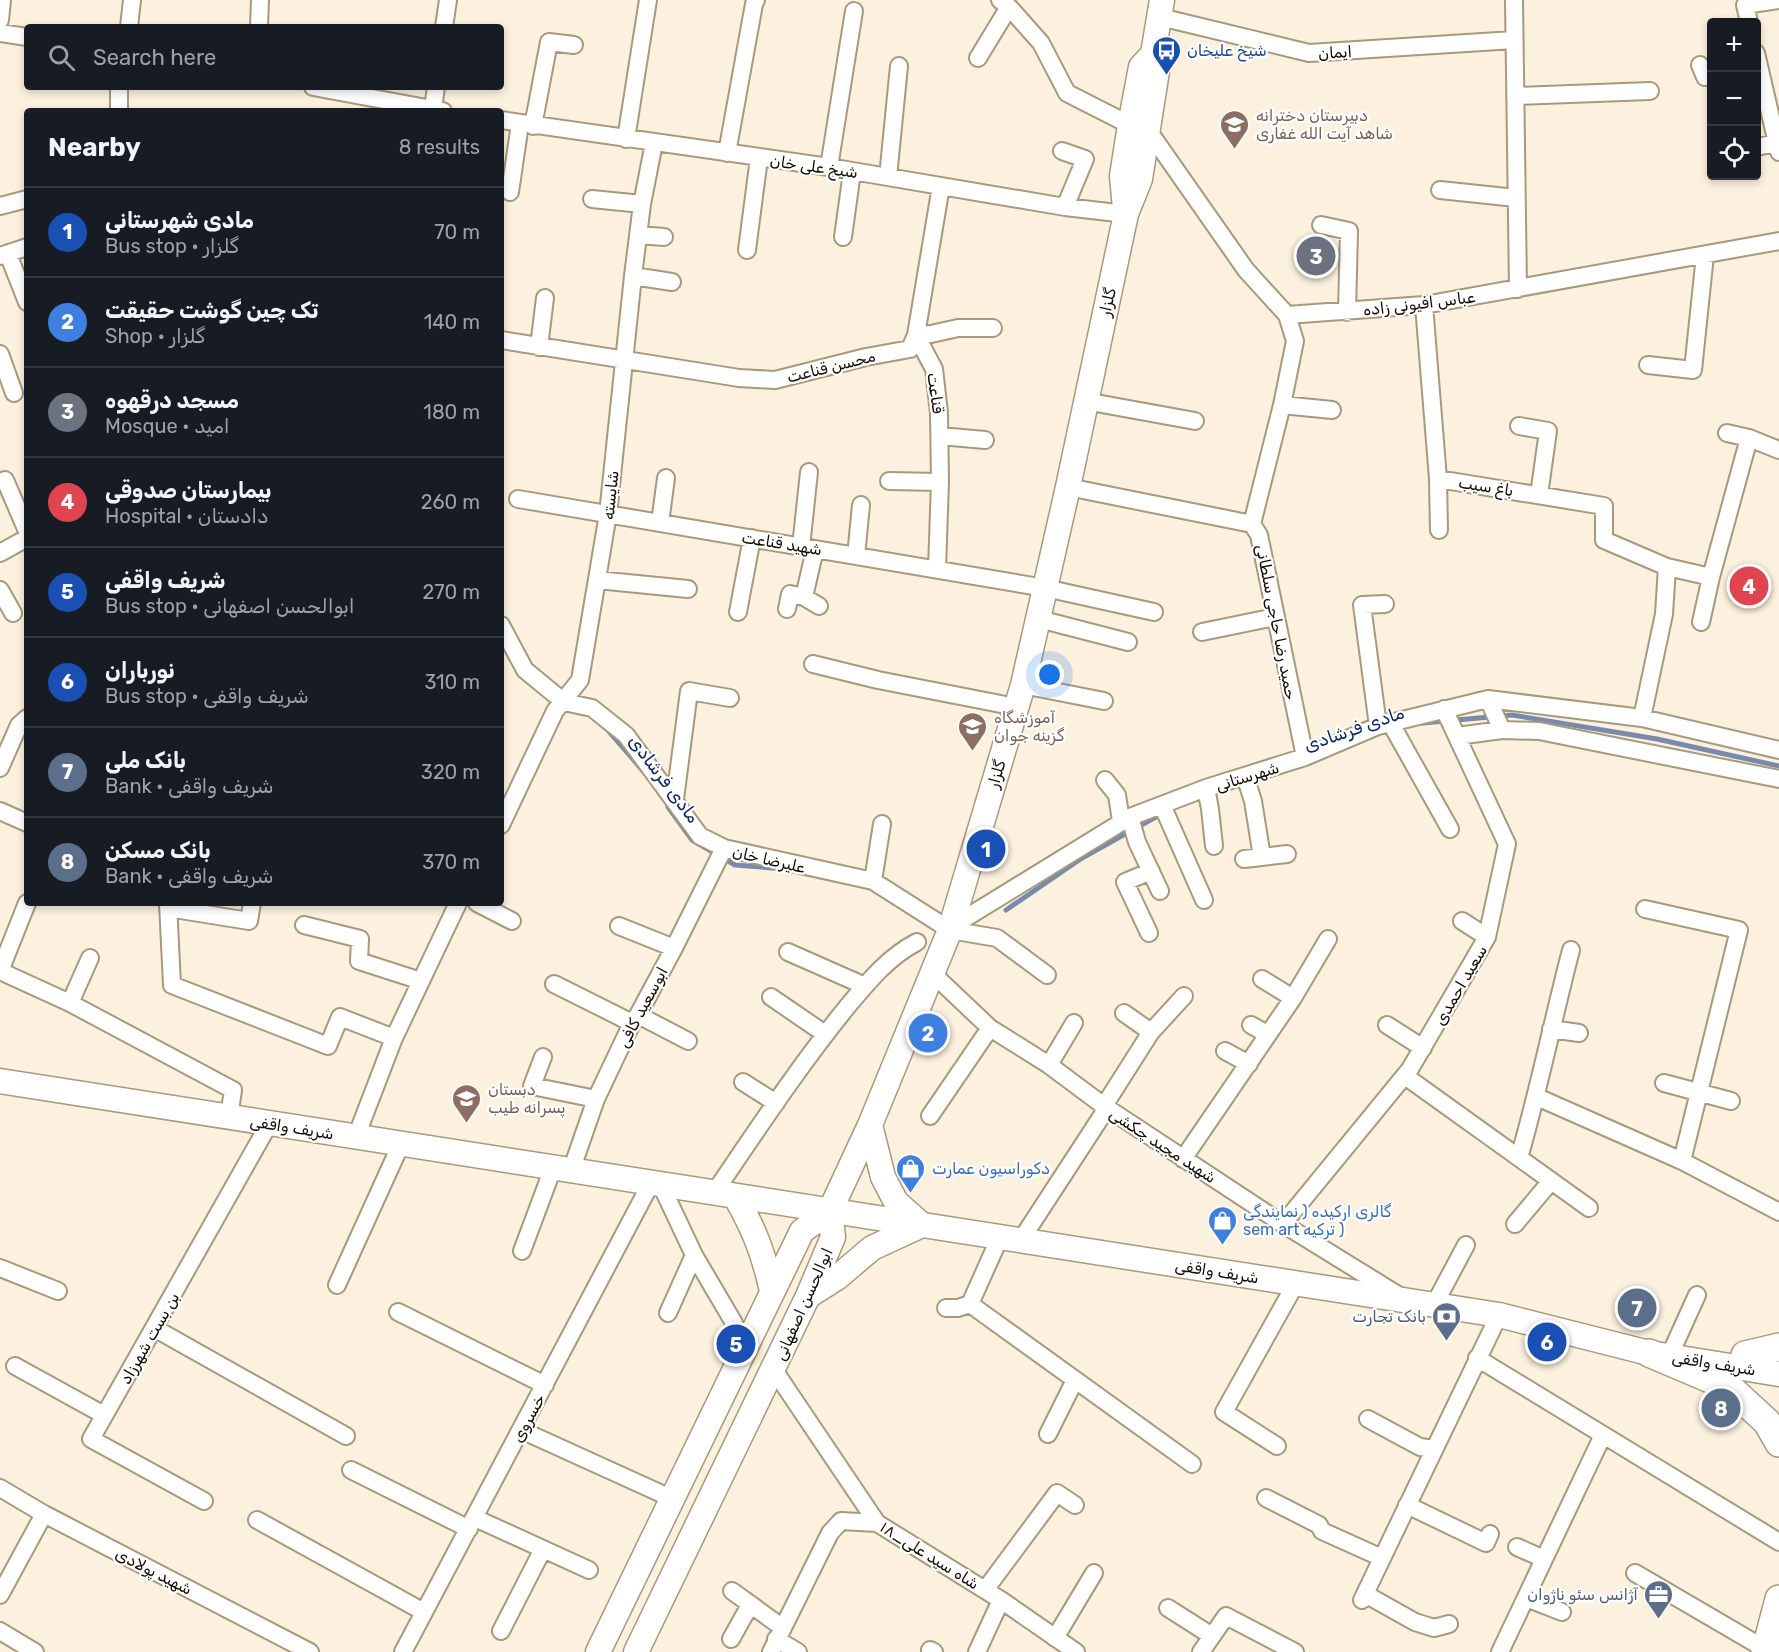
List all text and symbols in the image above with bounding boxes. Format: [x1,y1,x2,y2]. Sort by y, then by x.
map controls [1707,18,1761,180]
button: + [1707,18,1761,72]
search box [24,24,504,90]
bus stop icon: شیخ علیخان [1150,34,1182,76]
icon: search [45,41,78,74]
place label: شیخ علیخان [1187,41,1267,62]
street label: ایمان [1318,42,1353,63]
text: Search here [93,44,216,71]
button: − [1707,72,1761,126]
place label: دبیرستان دخترانه شاهد آیت الله غفاری [1256,106,1393,144]
school or university icon: دبیرستان دخترانه شاهد آیت الله غفاری [1219,108,1251,150]
button: locate [1707,126,1761,180]
text: Nearby [48,132,141,163]
text: 8 results [399,135,480,159]
street label: شیخ علی خان [768,151,859,184]
text: مادی شهرستانی [105,207,254,234]
text: 1 [63,220,72,244]
text: 70 m [434,220,480,244]
text: Bus stop · گلزار [105,234,239,258]
pin: 3 [1296,234,1336,278]
street label: گلزار [1095,285,1121,319]
street label: عباس افیونی زاده [1362,287,1477,321]
text: تک چین گوشت حقیقت [105,297,319,324]
text: 2 [61,310,74,334]
text: 140 m [424,310,480,334]
text: Shop · گلزار [105,324,205,348]
street label: محسن قناعت [785,346,878,387]
street label: قناعت [923,371,948,415]
text: مسجد درقهوه [105,387,239,414]
text: 3 [61,400,74,424]
text: 180 m [423,400,480,424]
text: Mosque · امید [105,414,230,438]
street label: شایسته [598,469,623,521]
street label: باغ سیب [1457,473,1515,502]
text: بیمارستان صدوقی [105,477,271,504]
text: 4 [61,490,74,514]
text: 260 m [421,490,480,514]
text: Hospital · دادستان [105,504,268,528]
street label: شهید قناعت [740,528,823,560]
street label: حمید رضا حاجی سلطانی [1251,543,1301,702]
pin: 4 [1730,564,1768,608]
text: شریف واقفی [105,567,226,594]
text: 5 [61,580,74,604]
text: 270 m [423,580,480,604]
text: Bus stop · ابوالحسن اصفهانی [105,594,355,618]
text: نورباران [105,657,175,684]
your location [1035,660,1064,689]
text: 6 [61,670,74,694]
text: 310 m [424,670,480,694]
text: Bus stop · شریف واقفی [105,684,309,708]
water label: مادی فرشادی [1301,702,1407,756]
place label: آموزشگاه گزینه جوان [994,708,1065,746]
school or university icon: آموزشگاه گزینه جوان [957,710,989,752]
water label: مادی فرشادی [624,731,704,828]
text: بانک ملی [105,747,186,774]
street label: گلزار [983,757,1011,792]
street label: شهرستانی [1213,758,1282,796]
text: 7 [62,760,73,784]
text: 320 m [421,760,480,784]
text: Bank · شریف واقفی [105,774,274,798]
pin: 1 [966,826,1006,872]
text: بانک مسکن [105,837,211,864]
street label: علیرضا خان [730,842,808,878]
text: 8 [61,850,74,874]
text: 370 m [422,850,480,874]
text: Bank · شریف واقفی [105,864,274,888]
street label: سعید احمدی [1430,942,1491,1029]
street label: ابوسعید کافی [613,964,673,1051]
pin: 2 [908,1010,948,1056]
place label: دبستان پسرانه طیب [488,1080,566,1118]
school or university icon: دبستان پسرانه طیب [451,1082,483,1124]
street label: شهید مجید چکشی [1105,1104,1220,1188]
street label: شریف واقفی [249,1112,335,1144]
shop icon: دکوراسیون عمارت [895,1152,927,1194]
place label: دکوراسیون عمارت [932,1159,1050,1179]
place label: گالری ارکیده ( نمایندگی sem art ترکیه ) [1243,1202,1392,1240]
shop icon: گالری ارکیده ( نمایندگی sem art ترکیه ) [1206,1204,1238,1246]
street label: ابوالحسن اصفهانی [770,1245,838,1364]
street label: شریف واقفی [1174,1256,1260,1288]
pin: 7 [1618,1286,1656,1330]
street label: بن بست شهرزاد [116,1289,184,1388]
bank icon: بانک تجارت [1431,1300,1463,1342]
place label: بانک تجارت [1352,1307,1426,1327]
pin: 6 [1528,1320,1566,1364]
pin: 5 [716,1322,756,1366]
street label: شریف واقفی [1671,1348,1757,1380]
pin: 8 [1702,1386,1740,1430]
street label: خسروی [508,1391,550,1446]
street label: ۱۸_شاه سید علی [877,1517,983,1593]
street label: شهید پولادی [112,1544,195,1600]
office icon: آژانس سئو ناژوان [1643,1578,1675,1620]
place label: آژانس سئو ناژوان [1527,1585,1638,1605]

